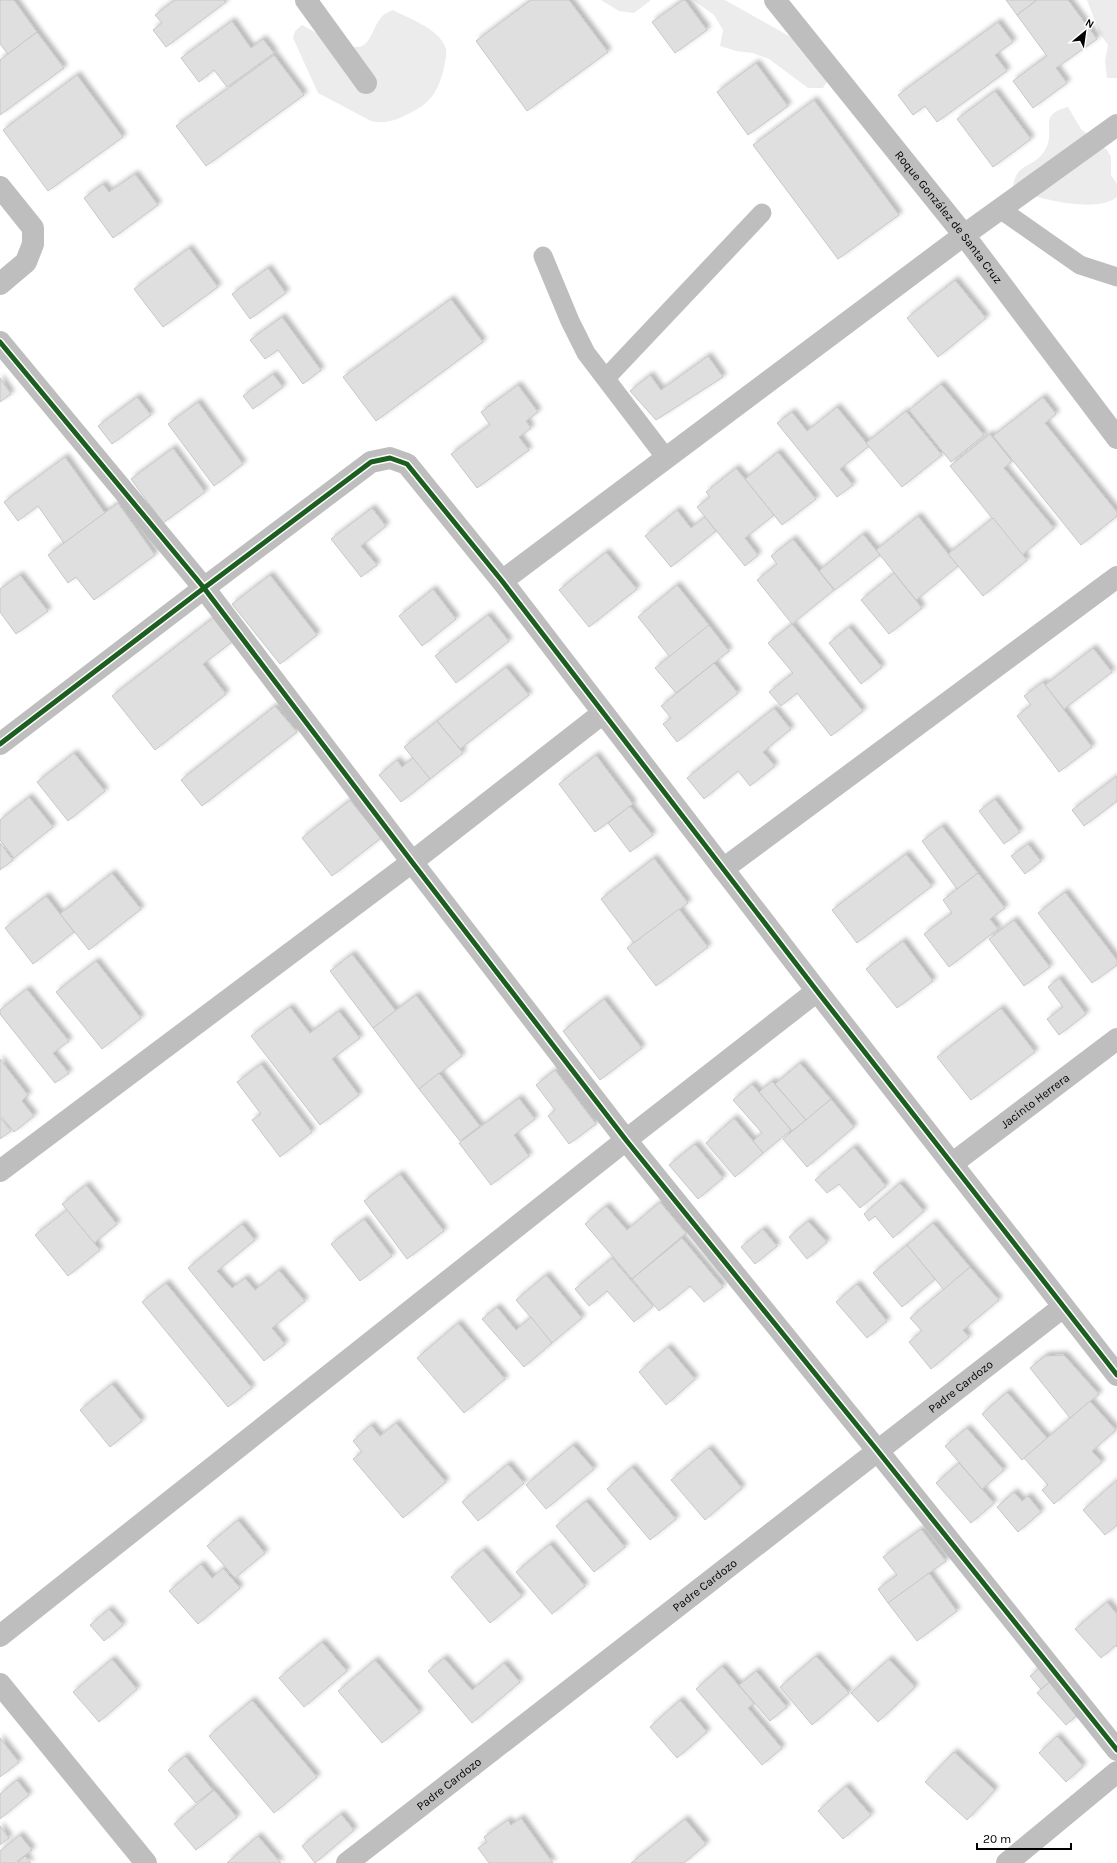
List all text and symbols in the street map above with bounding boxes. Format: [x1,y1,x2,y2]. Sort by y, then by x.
north arrow [1065,12,1105,52]
text: N [1083,16,1096,31]
street label: Roque González de Santa Cruz [892,148,1005,287]
street label: Jacinto Herrera [998,1070,1072,1131]
street label: Padre Cardozo [926,1357,996,1416]
street label: Padre Cardozo [670,1556,740,1615]
street label: Padre Cardozo [414,1754,484,1813]
scale bar [977,1825,1071,1851]
text: 20 m [983,1832,1011,1846]

